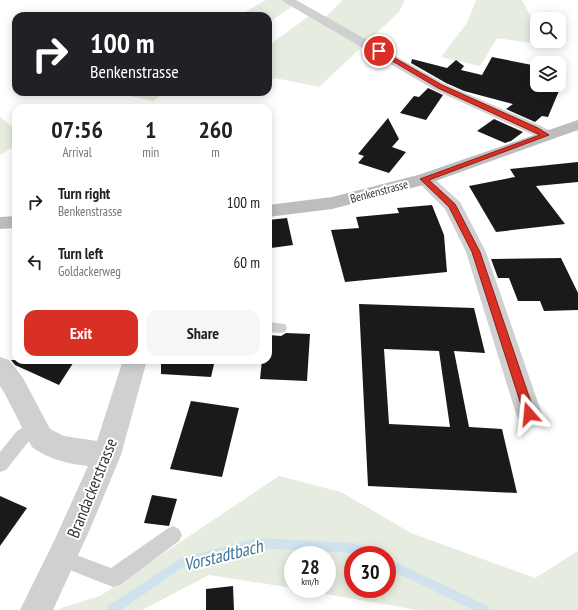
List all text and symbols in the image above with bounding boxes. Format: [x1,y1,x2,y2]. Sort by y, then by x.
map controls [530,12,566,92]
button: search [530,12,566,48]
text: 100 m [90,24,154,61]
icon: right [24,28,76,80]
pin [362,34,396,68]
icon: arrive [368,40,390,62]
button: layers [530,56,566,92]
text: Benkenstrasse [90,60,179,83]
text: 07:56 [51,114,103,145]
text: 1 [145,114,156,145]
text: 260 [198,114,233,145]
text: Arrival [62,144,92,161]
text: min [142,144,159,161]
text: m [211,144,220,161]
street label: Benkenstrasse [348,176,410,206]
text: Turn right [58,184,110,203]
icon: right [24,191,46,213]
text: 100 m [227,193,260,212]
text: Benkenstrasse [58,203,122,220]
text: Turn left [58,244,103,263]
icon: left [24,251,46,273]
text: 60 m [234,253,260,272]
text: Goldackerweg [58,263,121,280]
button: Exit [24,310,138,356]
button: Share [146,310,260,356]
position arrow [508,393,550,435]
street label: Brandackerstrasse [62,435,122,541]
water label: Vorstadtbach [181,534,266,576]
speed limit sign: 30 [344,546,396,598]
text: 28 [300,554,320,580]
text: km/h [301,575,319,588]

